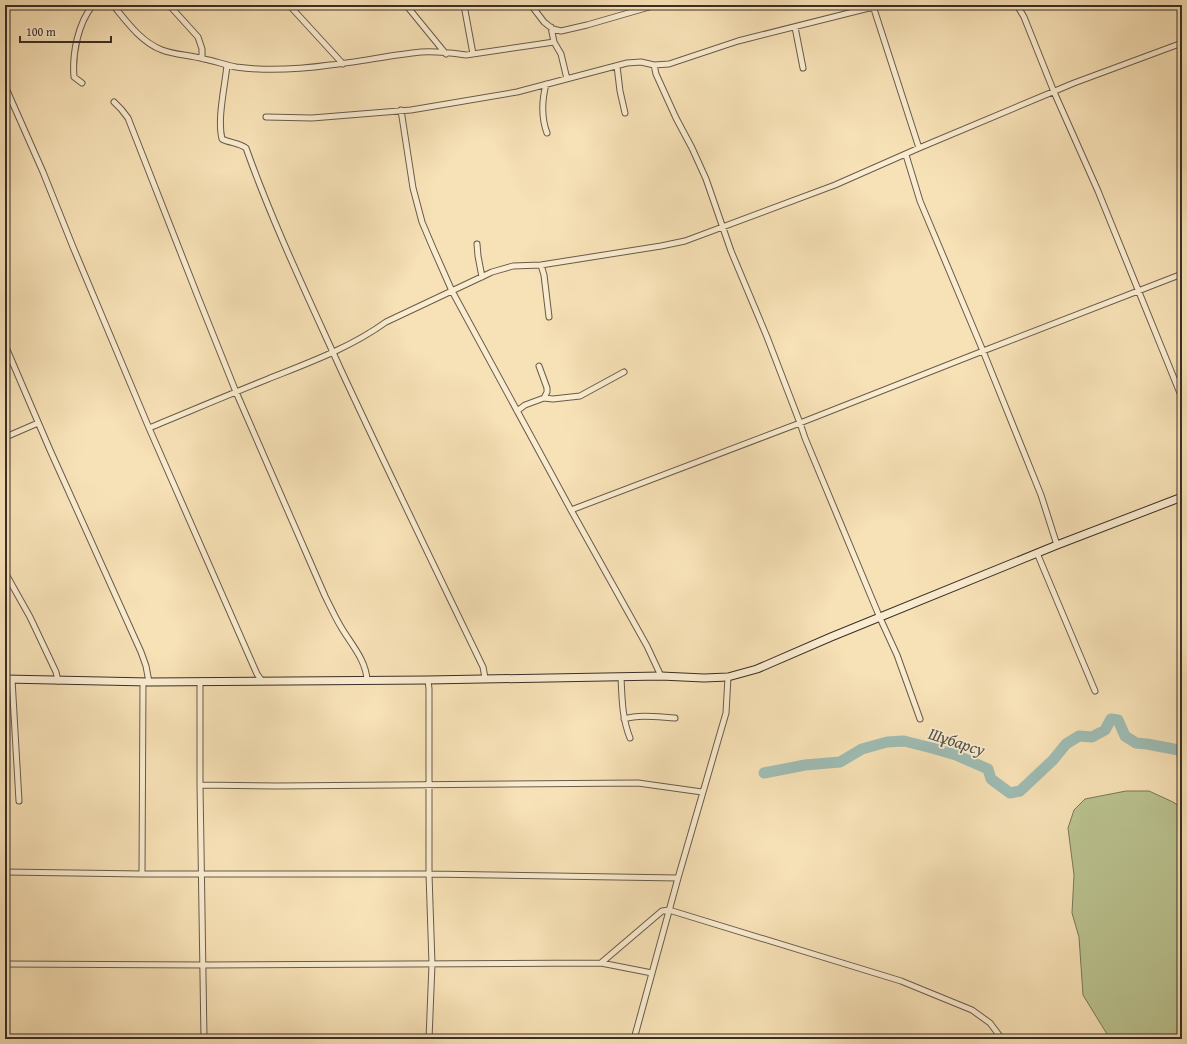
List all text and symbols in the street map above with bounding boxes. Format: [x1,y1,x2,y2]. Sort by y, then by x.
scale bar [20,18,111,44]
text: 100 m [26,23,56,40]
water label: Шұбарсу [925,720,989,762]

